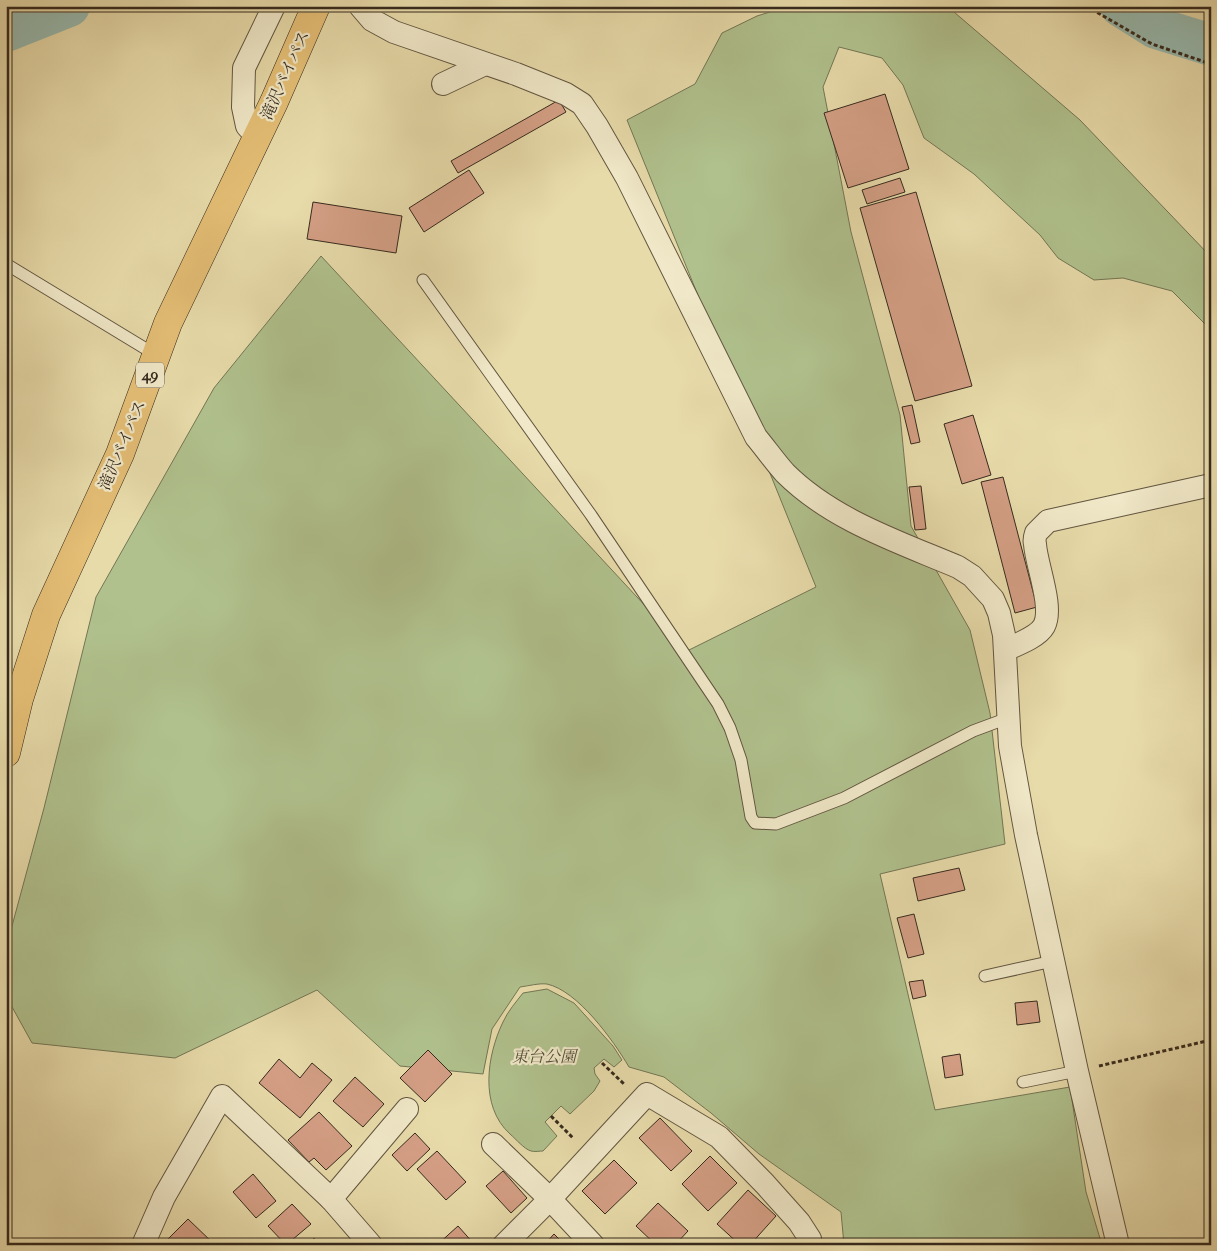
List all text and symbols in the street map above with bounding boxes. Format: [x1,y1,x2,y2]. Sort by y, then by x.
street label: 滝沢バイパス [257,27,313,123]
road number: 49 [136,362,164,388]
street label: 滝沢バイパス [95,397,149,493]
park label: 東台公園 [512,1047,579,1066]

